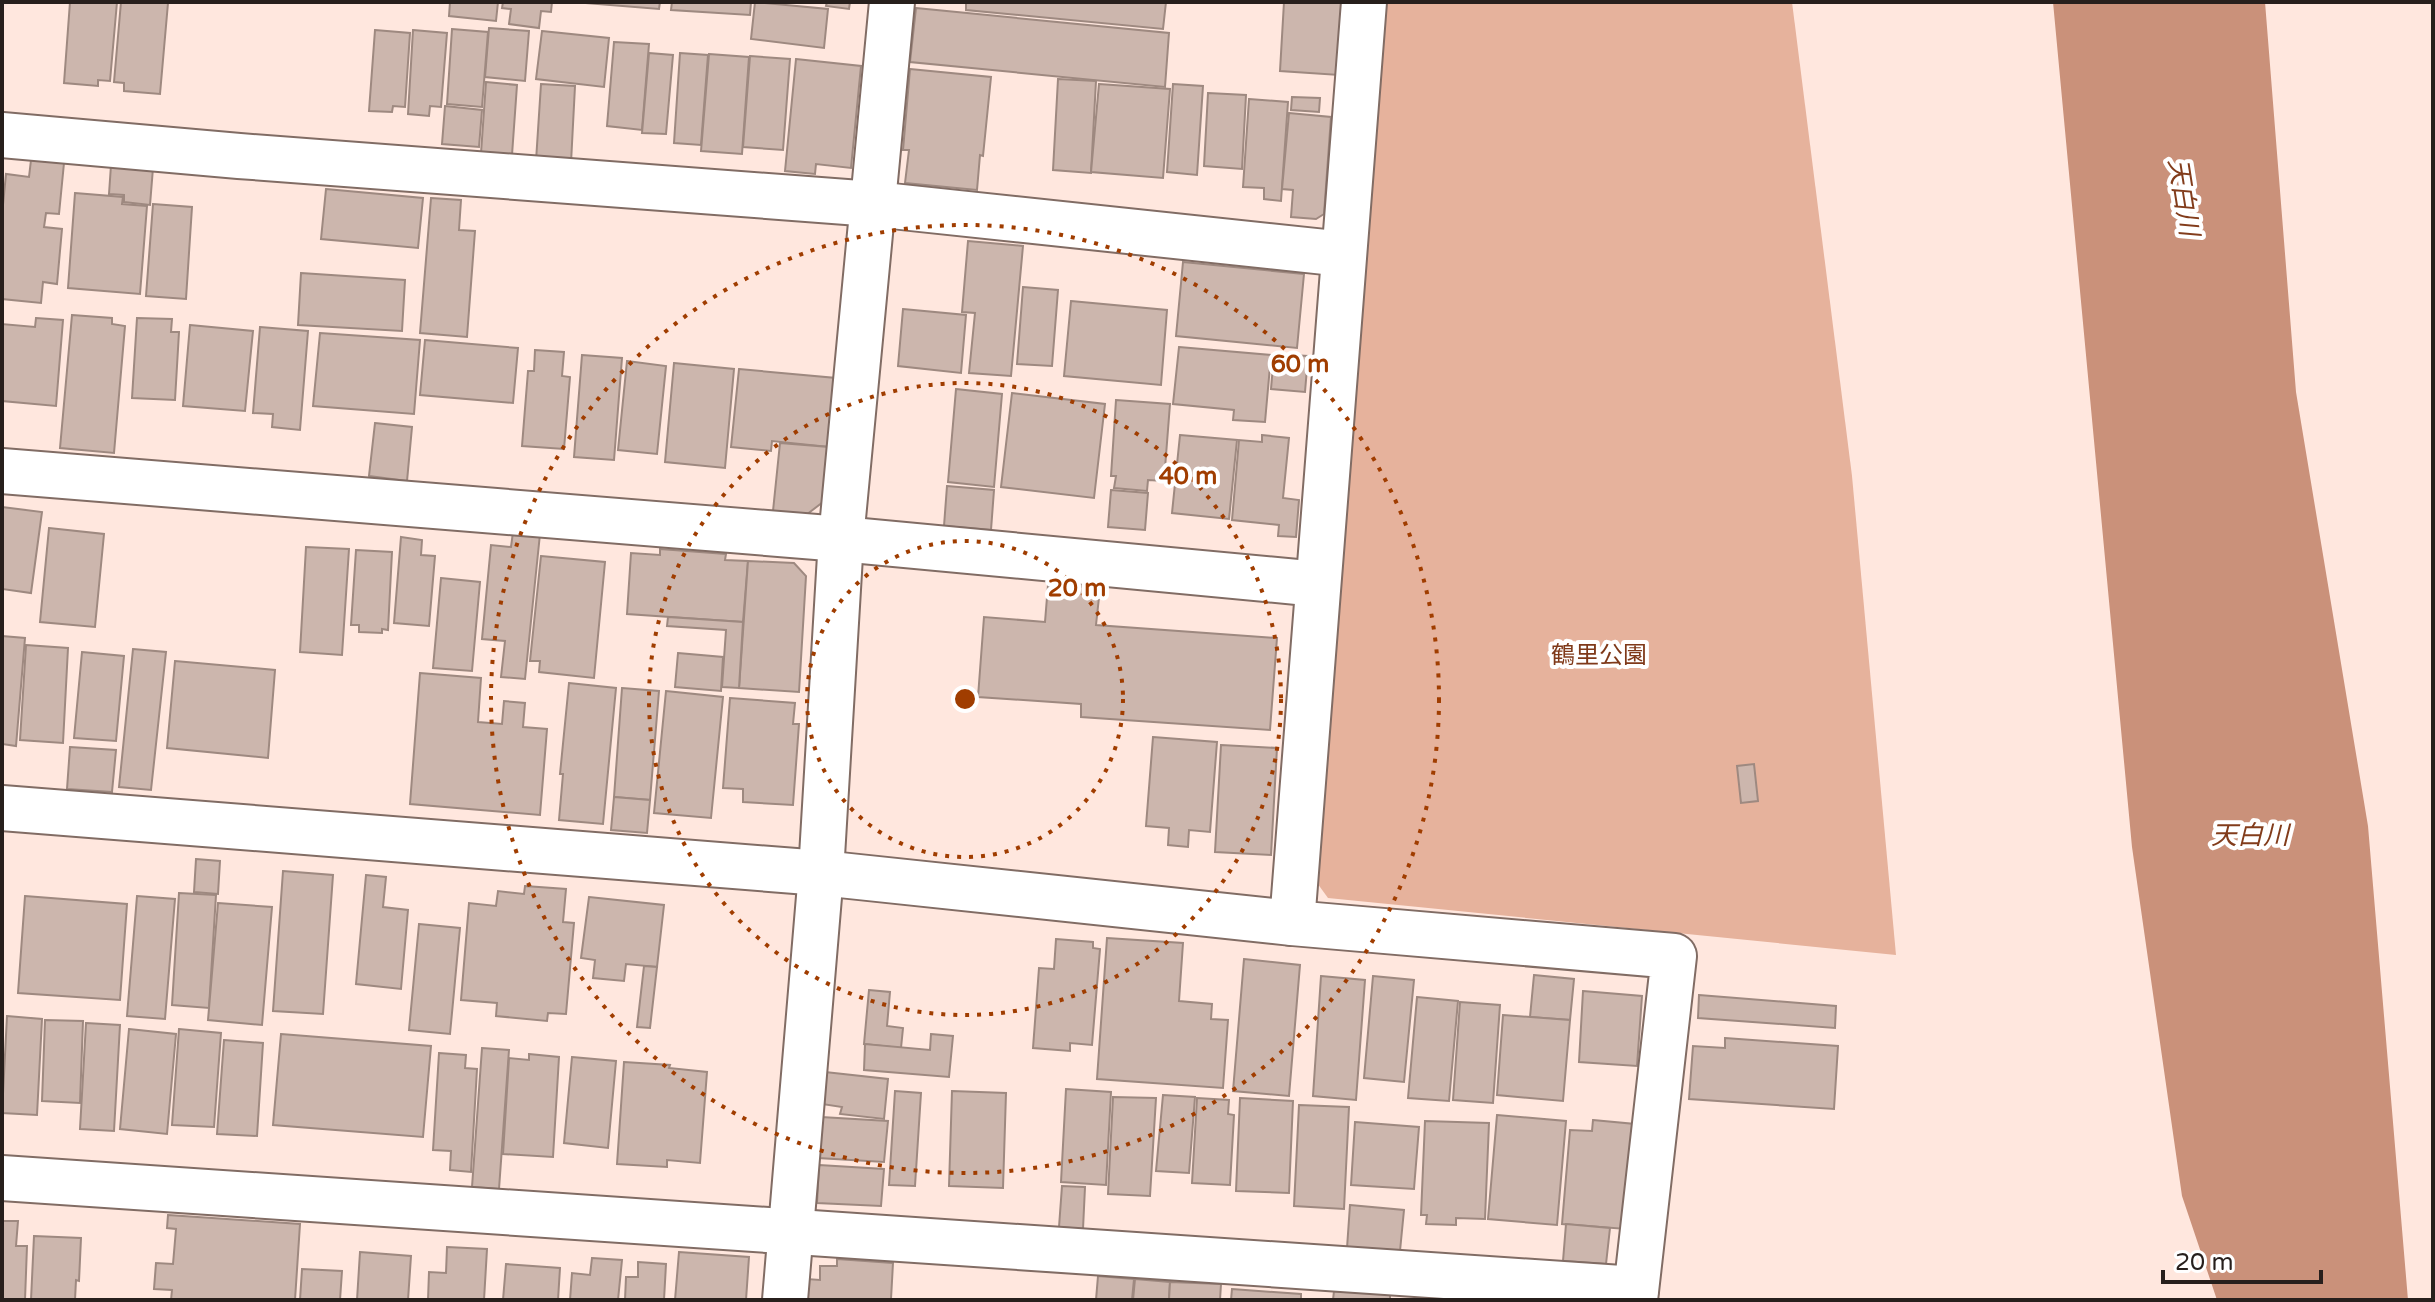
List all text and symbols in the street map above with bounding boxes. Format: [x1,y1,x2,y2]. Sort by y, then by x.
water label: 天白川 [2162,156,2205,241]
text: 60 m [1271,350,1329,379]
text: 40 m [1159,462,1217,491]
text: 20 m [1048,574,1106,603]
park label: 鶴里公園 [1551,641,1647,670]
centre of rings [951,685,979,713]
water label: 天白川 [2211,820,2292,851]
scale bar [2163,1234,2321,1284]
text: 20 m [2175,1248,2233,1277]

